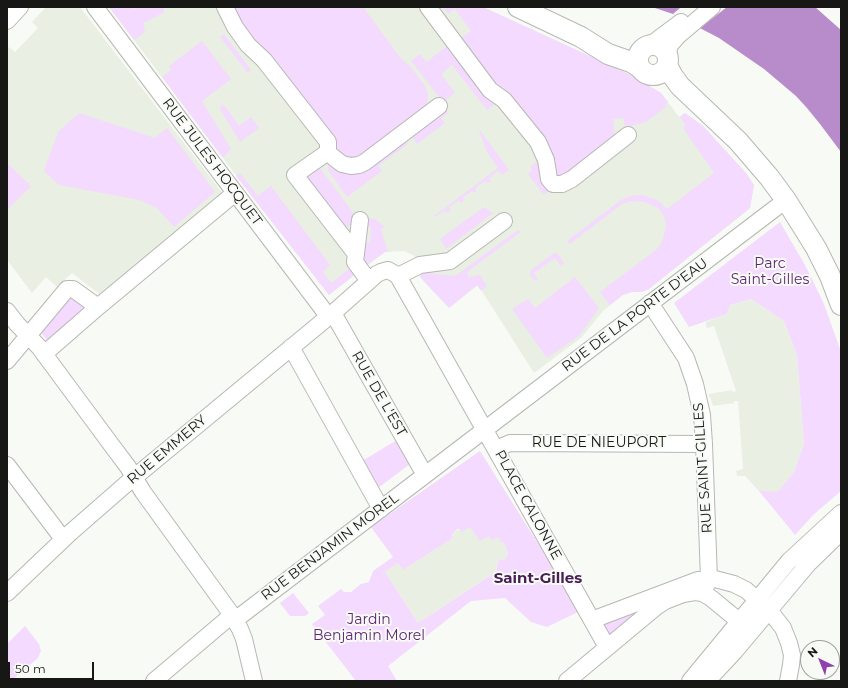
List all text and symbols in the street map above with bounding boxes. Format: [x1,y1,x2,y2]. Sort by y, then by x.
street label: RUE JULES HOCQUET [159,95,265,229]
street label: RUE DE LA PORTE D'EAU [559,255,711,375]
park label: Parc Saint-Gilles [731,256,809,288]
street label: RUE DE L'EST [348,348,410,440]
street label: RUE SAINT-GILLES [690,402,716,534]
street label: RUE EMMERY [124,412,210,488]
street label: RUE DE NIEUPORT [532,435,666,451]
street label: PLACE CALONNE [491,447,565,563]
street label: RUE BENJAMIN MOREL [258,490,402,604]
district label: Saint-Gilles [494,570,582,588]
park label: Jardin Benjamin Morel [313,612,425,644]
north arrow [800,640,840,680]
text: N [804,644,821,660]
scale bar [10,654,96,680]
text: 50 m [15,661,46,676]

